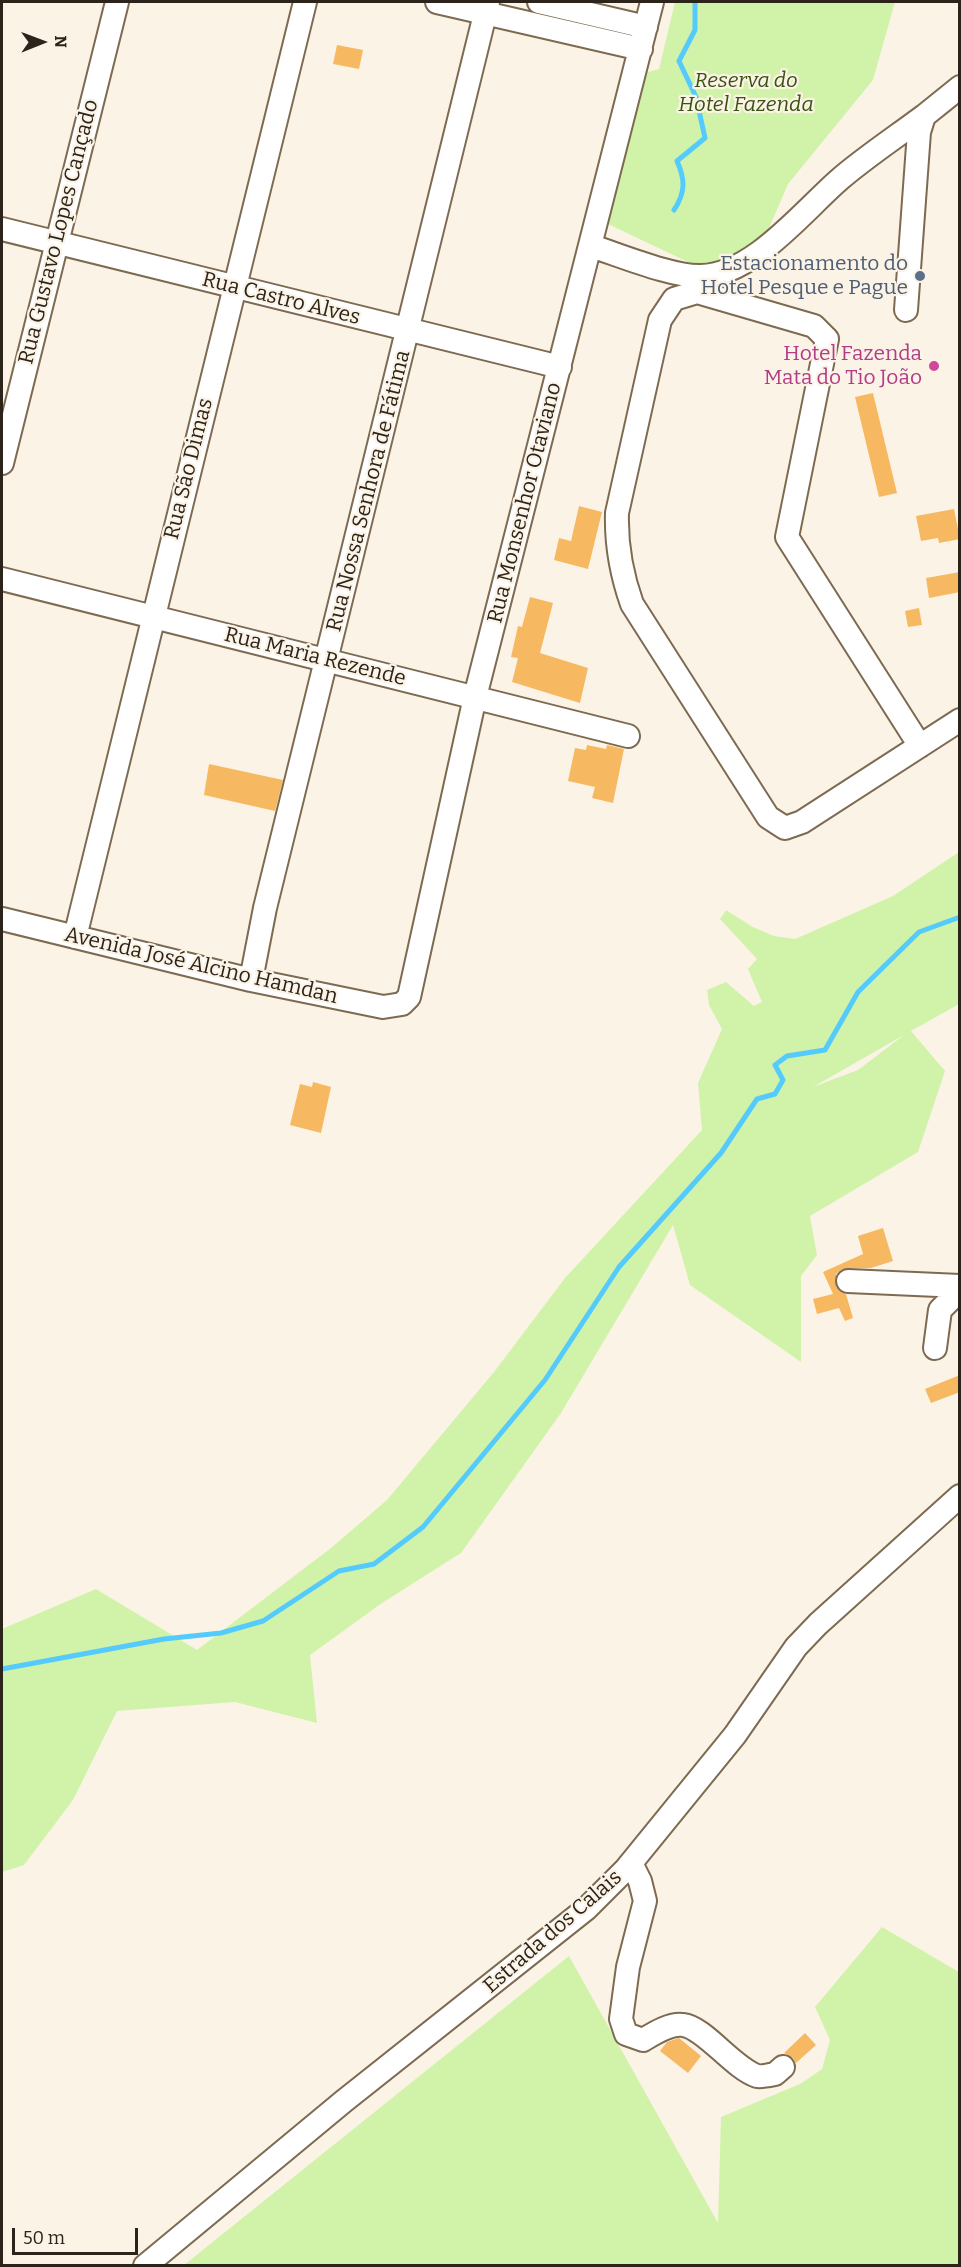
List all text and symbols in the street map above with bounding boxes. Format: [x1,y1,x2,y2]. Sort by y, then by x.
north arrow [12,12,72,72]
text: N [51,35,70,48]
park label: Reserva do Hotel Fazenda [678,68,814,118]
street label: Rua Gustavo Lopes Cançado [14,97,104,367]
place label: Estacionamento do Hotel Pesque e Pague [701,251,908,301]
street label: Rua Castro Alves [199,267,363,331]
marker: Estacionamento do Hotel Pesque e Pague [913,269,927,283]
place label: Hotel Fazenda Mata do Tio João [764,341,922,391]
street label: Rua Nossa Senhora de Fátima [322,348,416,634]
marker: Hotel Fazenda Mata do Tio João [927,359,941,373]
street label: Rua Monsenhor Otaviano [483,380,567,626]
street label: Rua São Dimas [159,396,219,542]
street label: Rua Maria Rezende [222,622,408,692]
street label: Avenida José Alcino Hamdan [62,922,340,1010]
street label: Estrada dos Calais [479,1865,627,1999]
scale bar [15,2216,141,2254]
text: 50 m [23,2227,65,2249]

